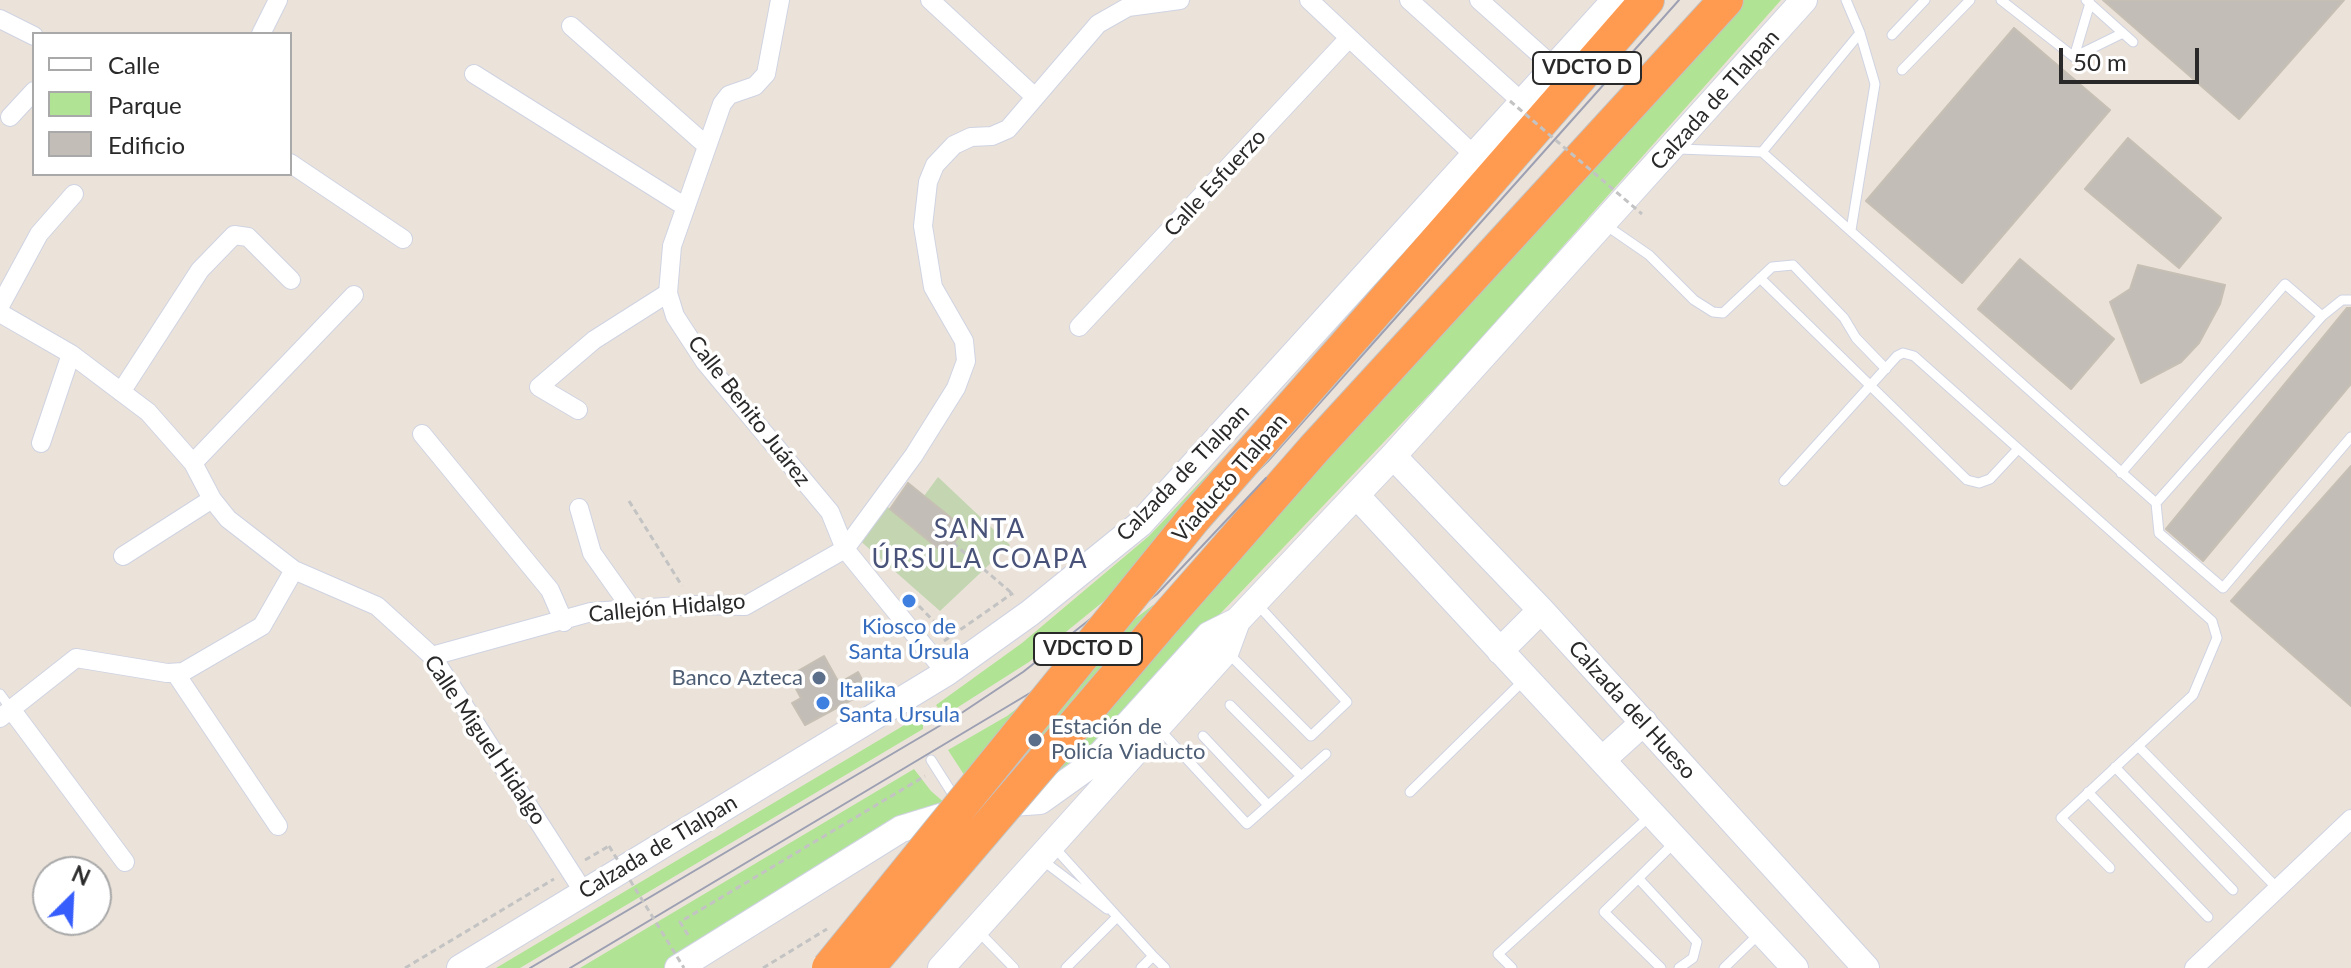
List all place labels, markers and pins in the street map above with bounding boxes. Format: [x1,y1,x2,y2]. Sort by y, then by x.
marker: Kiosco de Santa Úrsula [900,592,918,610]
place label: Kiosco de Santa Úrsula [849,614,969,666]
place label: Banco Azteca [672,665,803,691]
marker: Banco Azteca [810,669,828,687]
place label: Italika Santa Ursula [839,677,960,728]
marker: Italika Santa Ursula [814,694,832,712]
place label: Estación de Policía Viaducto [1051,714,1205,766]
marker: Estación de Policía Viaducto [1026,731,1044,749]

